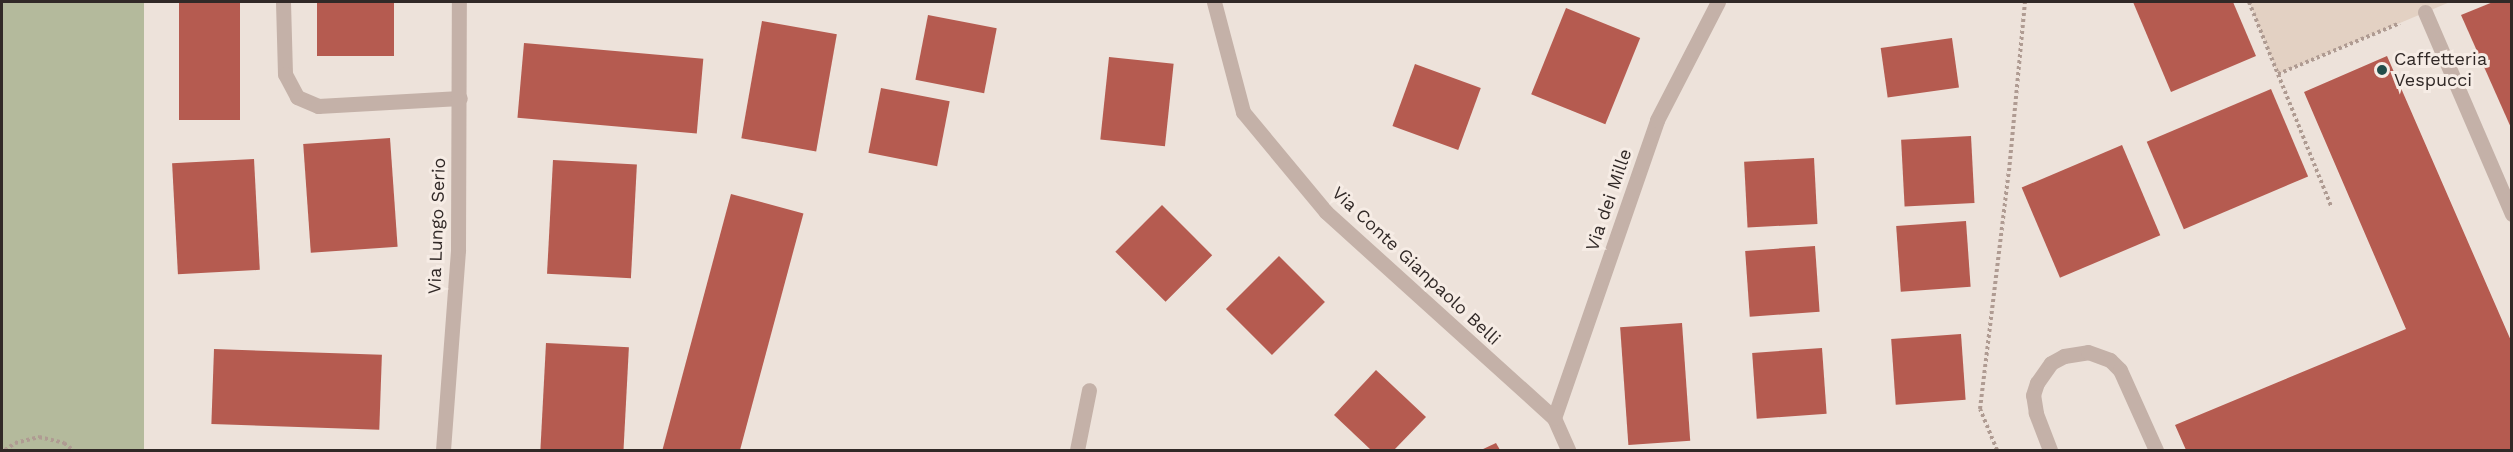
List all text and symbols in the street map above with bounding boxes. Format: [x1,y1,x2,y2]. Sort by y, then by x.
place label: Caffetteria Vespucci [2394,49,2487,92]
marker: Caffetteria Vespucci [2375,63,2389,77]
street label: Via dei Mille [1581,146,1637,254]
street label: Via Lungo Serio [424,157,450,295]
street label: Via Conte Gianpaolo Belli [1327,182,1505,350]

